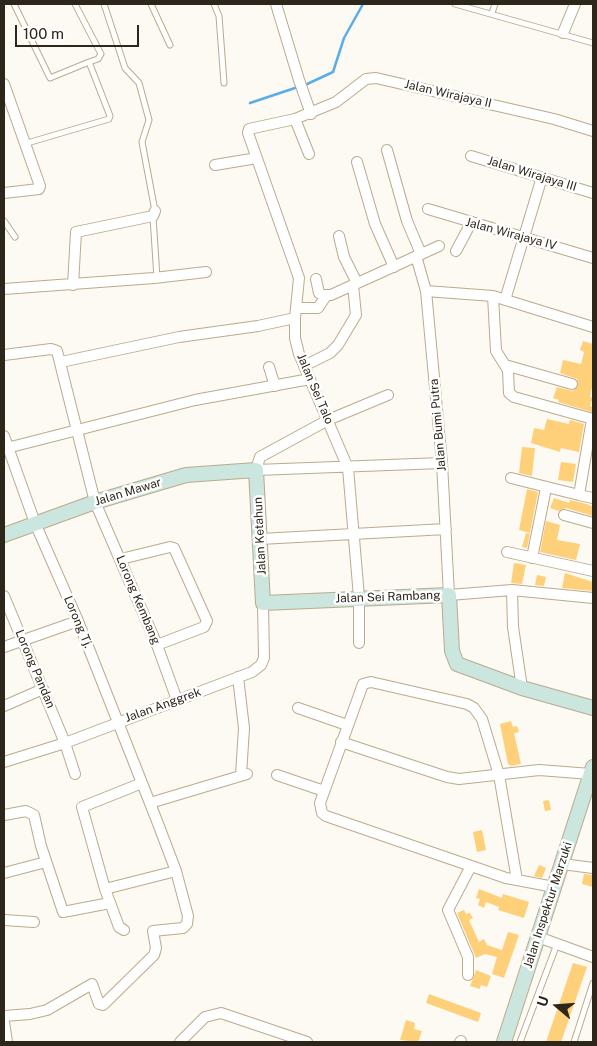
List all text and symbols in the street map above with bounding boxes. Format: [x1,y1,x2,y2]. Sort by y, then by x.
scale bar [18,15,141,47]
text: 100 m [23,25,64,42]
street label: Jalan Wirajaya II [403,77,493,111]
street label: Jalan Wirajaya III [486,154,578,194]
street label: Jalan Wirajaya IV [464,215,558,253]
street label: Jalan Sei Talo [294,352,336,426]
street label: Jalan Bumi Putra [427,378,449,472]
street label: Jalan Mawar [93,475,163,509]
street label: Jalan Ketahun [251,497,269,575]
street label: Lorong Kembang [113,553,163,647]
street label: Jalan Sei Rambang [335,588,441,606]
street label: Lorong Tj. [61,594,95,650]
street label: Lorong Pandan [12,628,58,710]
street label: Jalan Anggrek [123,685,203,725]
street label: Jalan Inspektur Marzuki [521,840,575,970]
north arrow [532,981,582,1031]
text: U [534,994,552,1009]

